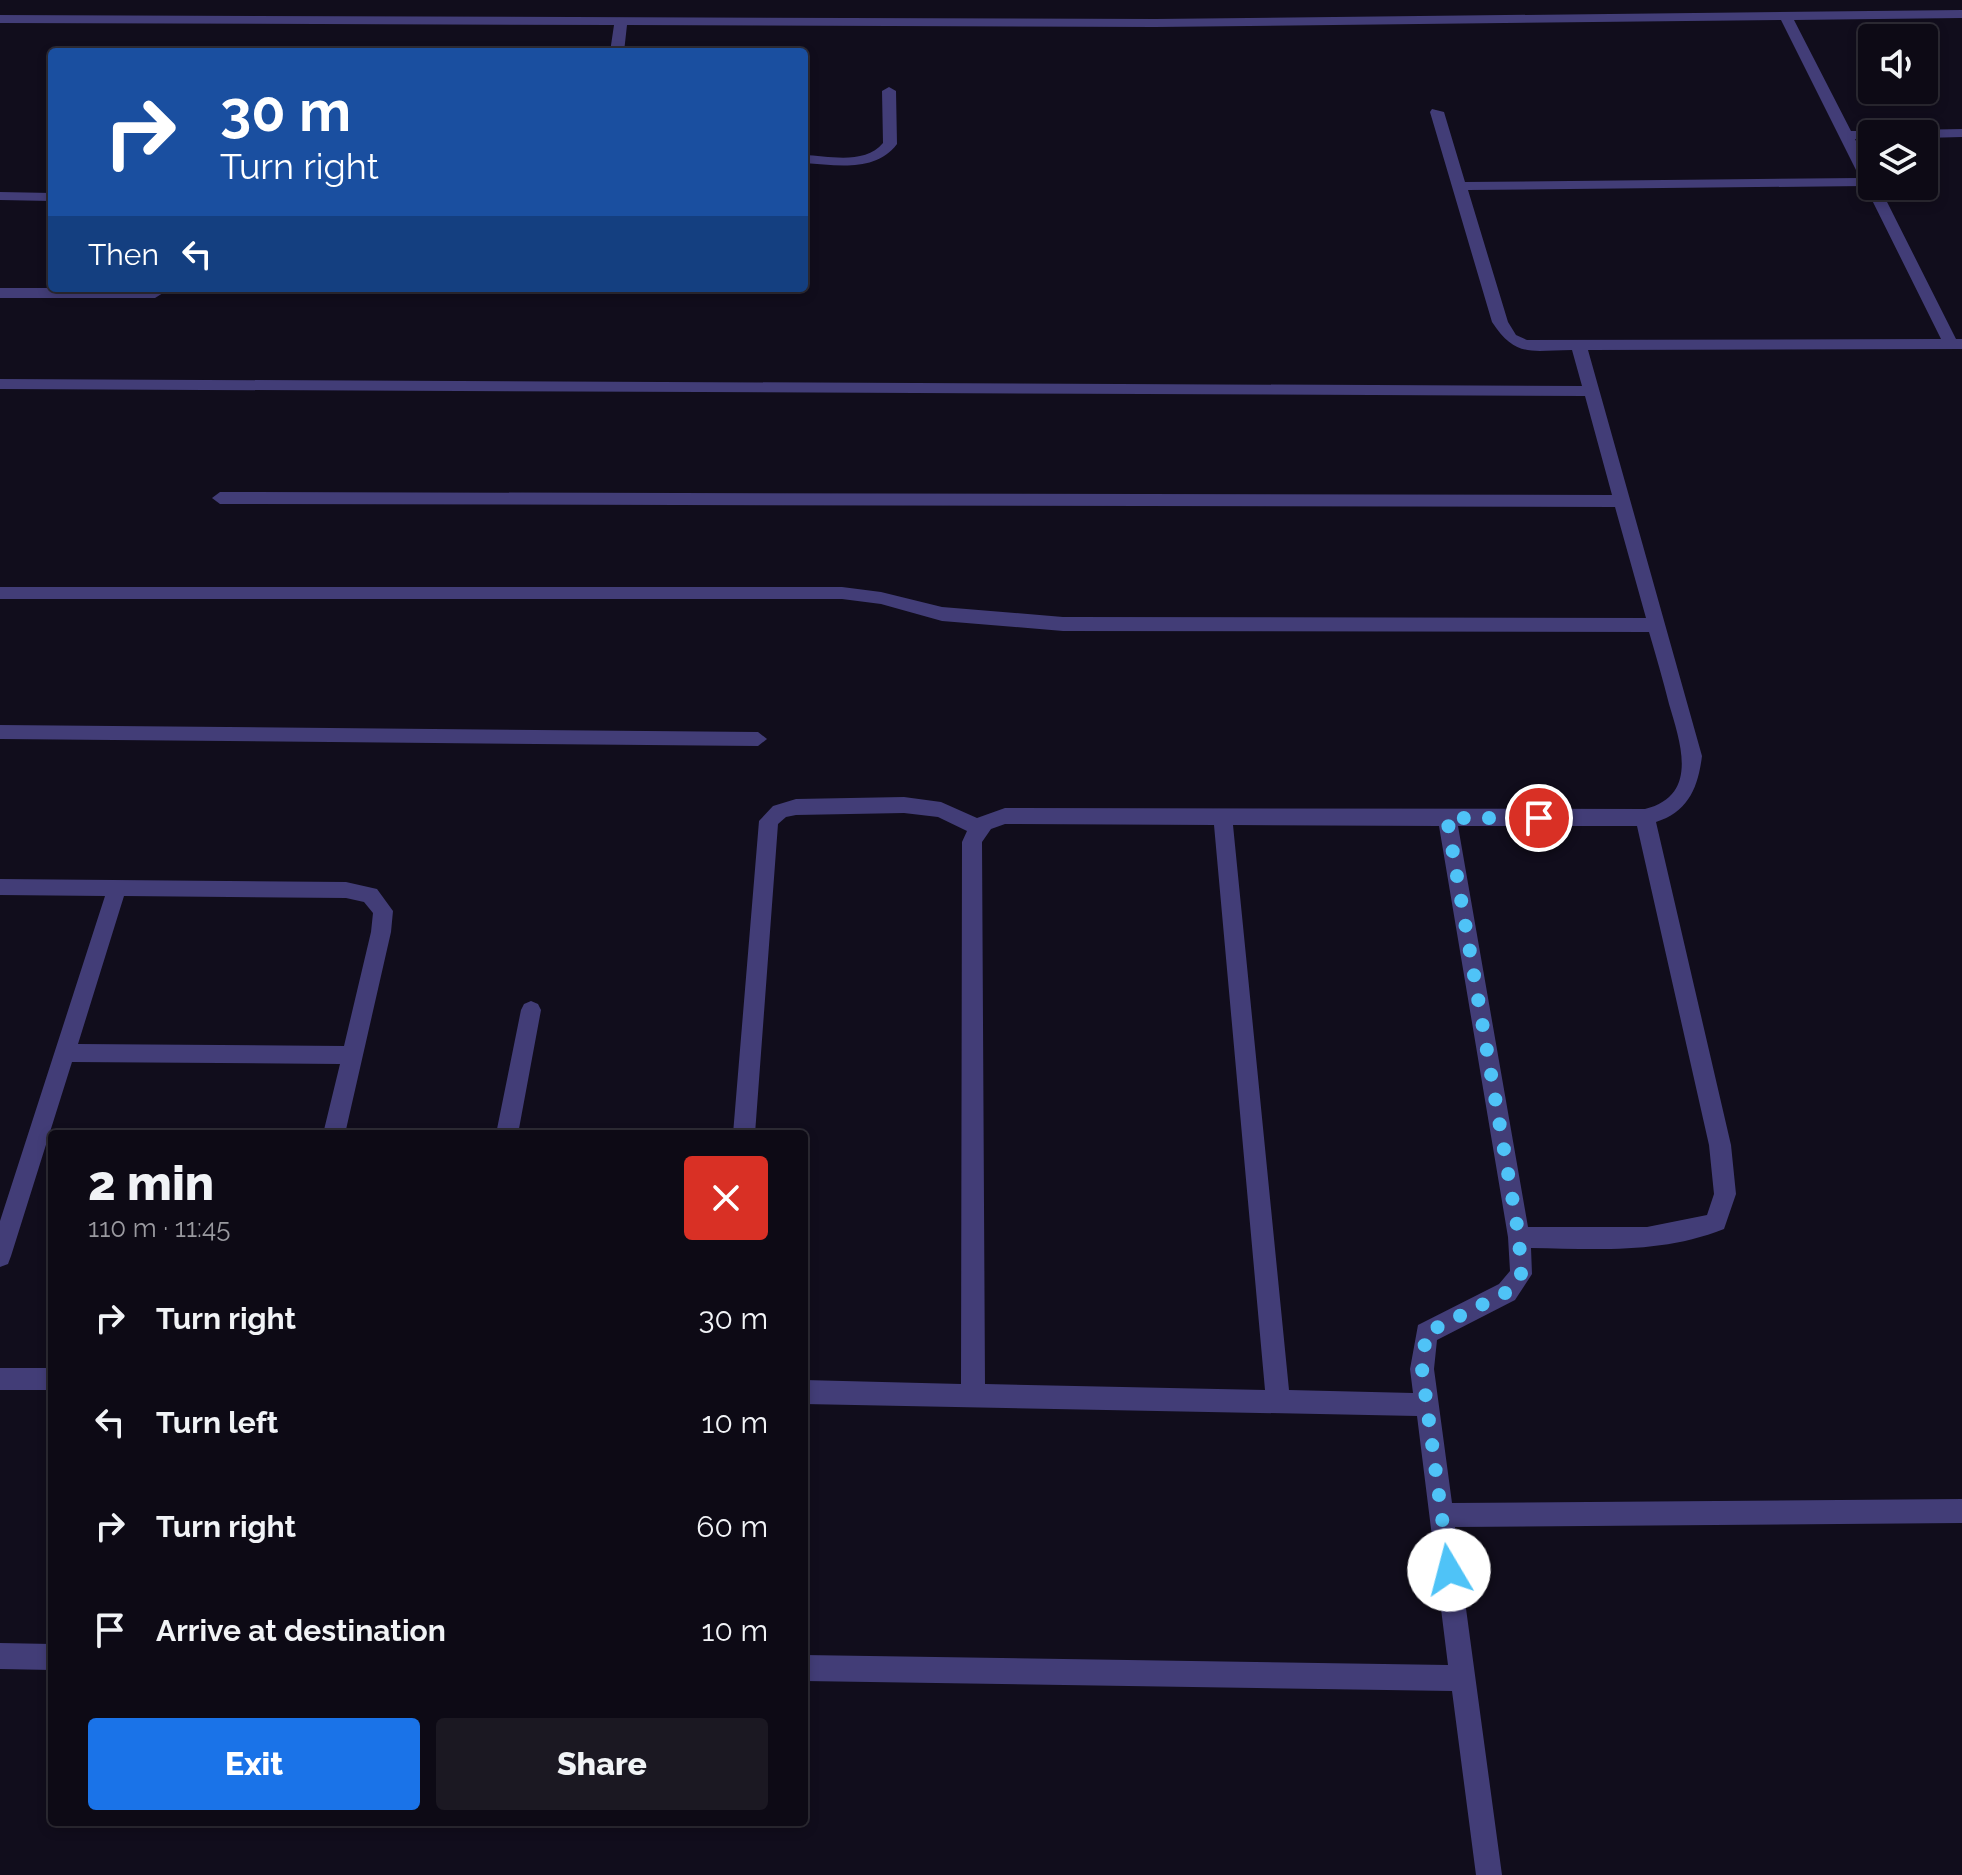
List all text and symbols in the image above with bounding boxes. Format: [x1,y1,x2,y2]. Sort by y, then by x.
map controls [1858,24,1938,200]
button: sound [1858,24,1938,104]
text: 30 m [220,78,351,144]
icon: right [88,80,192,184]
button: layers [1858,120,1938,200]
text: Turn right [220,145,379,187]
icon: left [175,232,219,276]
text: Then [88,237,159,272]
pin [1505,784,1573,852]
icon: arrive [1517,796,1561,840]
text: 2 min [88,1155,214,1211]
button: close [684,1156,768,1240]
text: 110 m · 11:45 [88,1213,230,1243]
icon: right [88,1296,132,1340]
text: Turn right [156,1301,296,1336]
text: 30 m [698,1301,768,1336]
icon: left [88,1400,132,1444]
text: Turn left [156,1405,278,1440]
text: 10 m [702,1405,768,1440]
icon: right [88,1504,132,1548]
text: Turn right [156,1509,296,1544]
text: 60 m [696,1509,768,1544]
position arrow [1407,1528,1491,1612]
icon: arrive [88,1608,132,1652]
text: Arrive at destination [156,1613,446,1648]
text: 10 m [702,1613,768,1648]
button: Exit [88,1718,420,1810]
button: Share [436,1718,768,1810]

